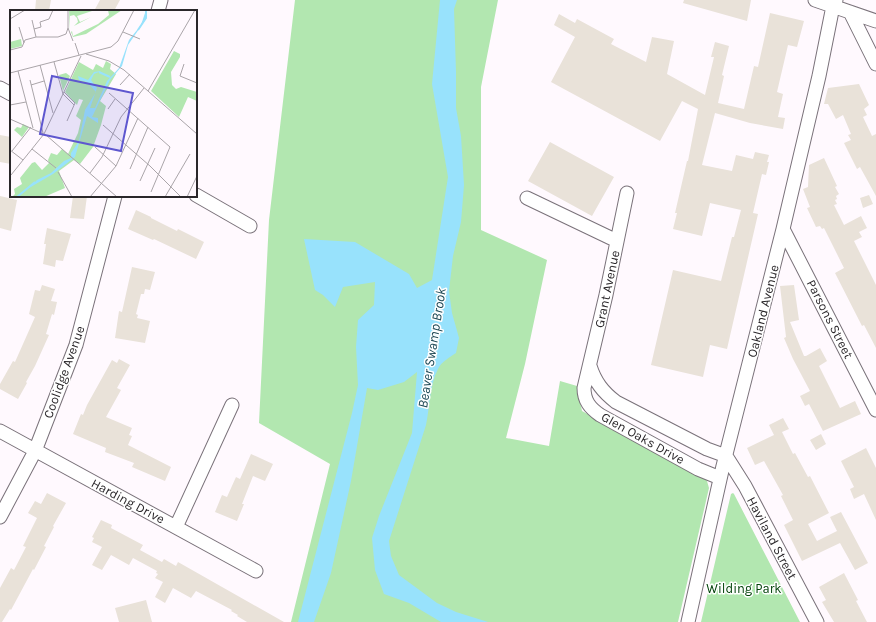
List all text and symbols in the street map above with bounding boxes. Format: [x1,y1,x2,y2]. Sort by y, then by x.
inset map [10,10,197,197]
street label: Grant Avenue [591,249,623,329]
street label: Oakland Avenue [744,263,782,359]
street label: Parsons Street [804,277,856,361]
water label: Beaver Swamp Brook [414,286,450,409]
street label: Coolidge Avenue [40,323,88,420]
street label: Glen Oaks Drive [599,409,687,467]
street label: Harding Drive [89,475,167,527]
street label: Haviland Street [744,494,800,582]
park label: Wilding Park [706,581,782,596]

